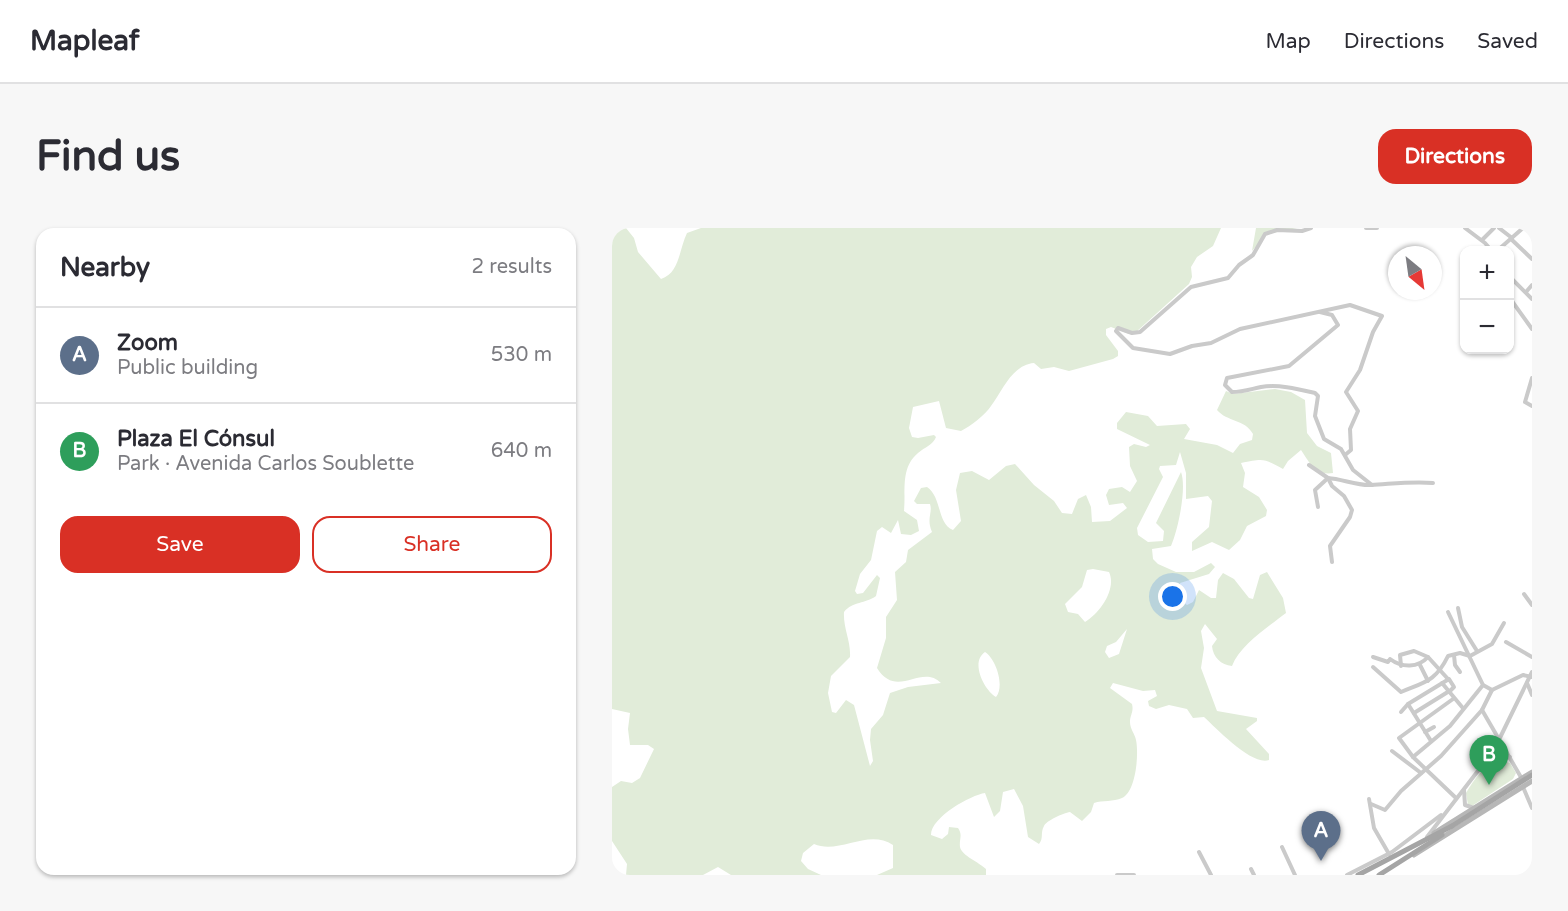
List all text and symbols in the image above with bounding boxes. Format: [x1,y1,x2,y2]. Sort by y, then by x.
text: Mapleaf [30,24,139,58]
text: Map [1265,29,1311,54]
text: Directions [1344,29,1444,54]
text: Saved [1477,29,1538,54]
button: Directions [1378,129,1532,184]
text: Find us [36,131,180,182]
north arrow [1388,246,1442,300]
map controls [1460,246,1514,354]
button: + [1460,246,1514,300]
text: Nearby [60,252,150,283]
text: 2 results [472,255,552,279]
button: − [1460,300,1514,354]
text: Zoom [117,330,178,356]
text: A [72,343,87,367]
text: 530 m [491,343,552,367]
text: Public building [117,356,258,380]
text: Plaza El Cónsul [117,426,275,452]
text: B [73,439,86,463]
text: 640 m [491,439,552,463]
text: Park · Avenida Carlos Soublette [117,452,414,476]
button: Save [60,516,300,573]
button: Share [312,516,552,573]
your location [1158,582,1187,611]
pin: B [1470,736,1508,785]
pin: A [1302,812,1340,861]

